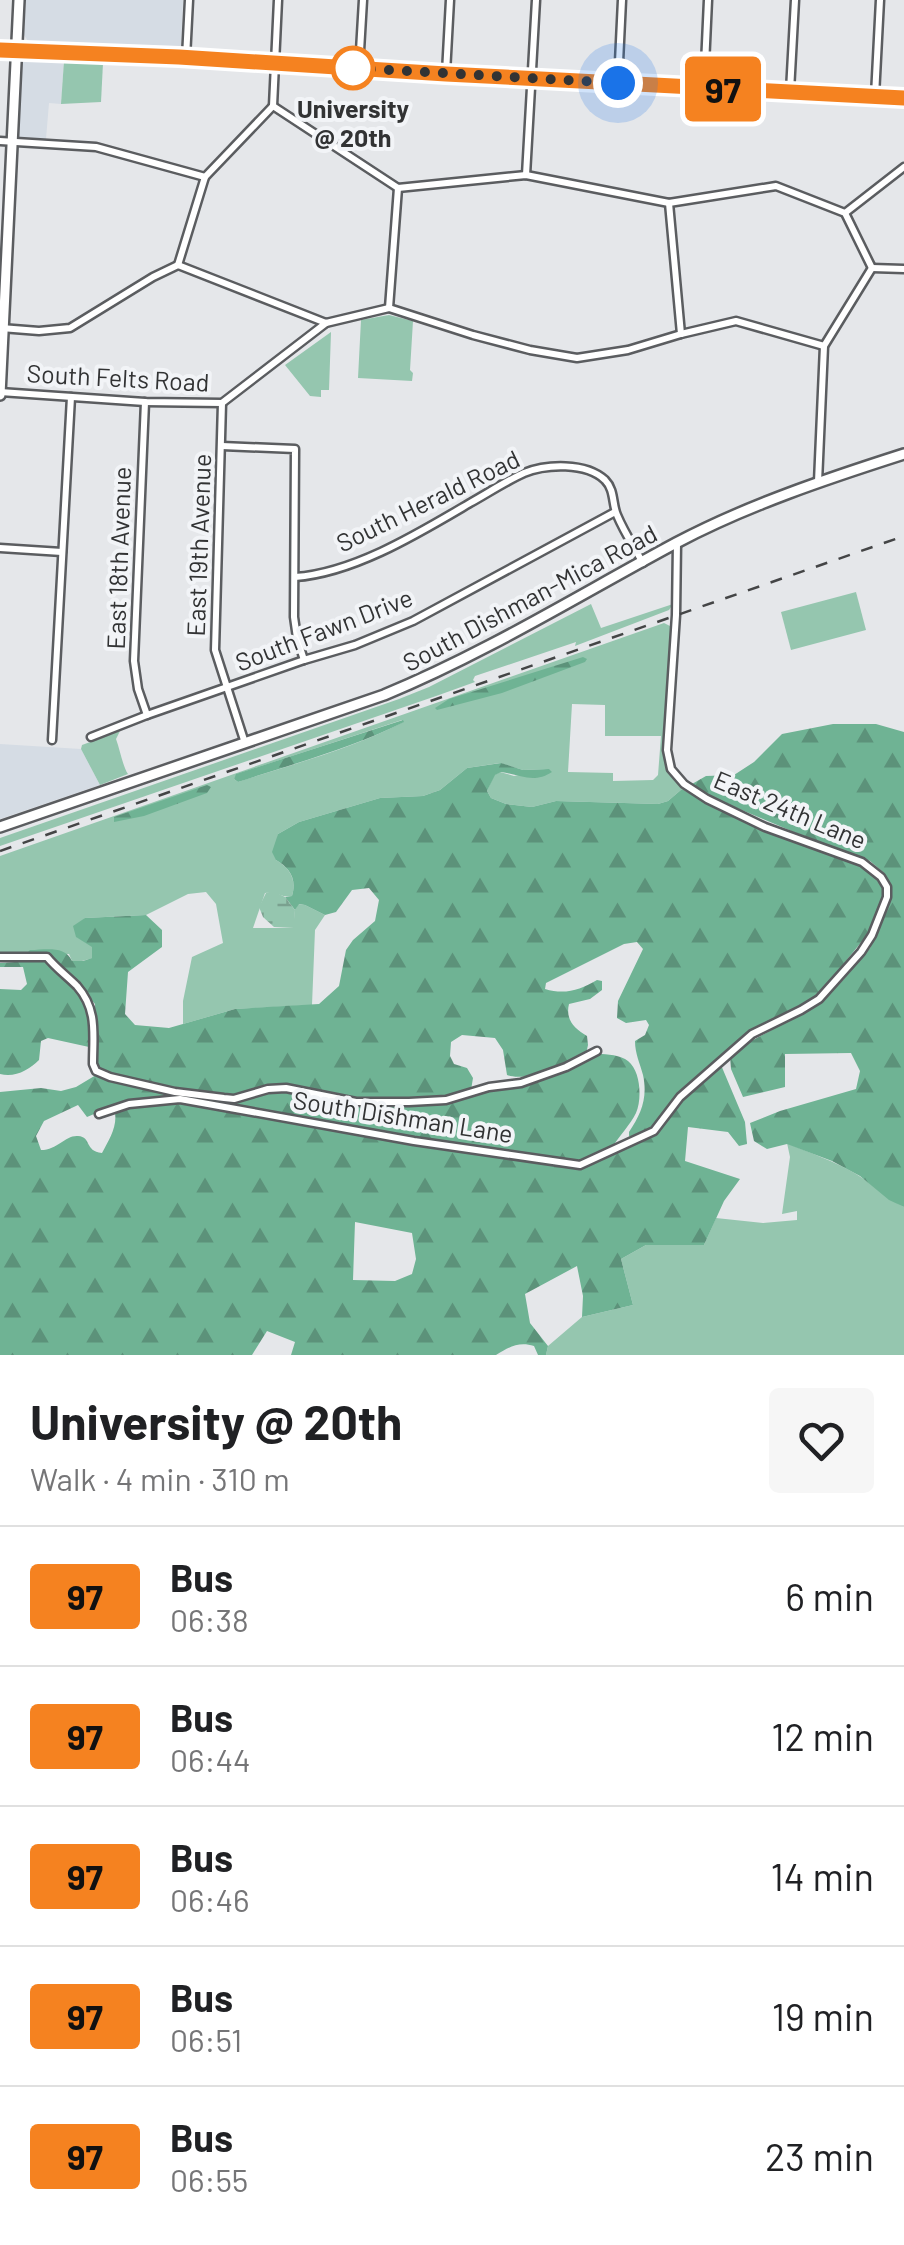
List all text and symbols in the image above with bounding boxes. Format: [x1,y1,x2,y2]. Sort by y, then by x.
marker: University @ 20th [332,47,374,89]
line badge: 97 [678,56,768,122]
your location [593,58,643,108]
text: 97 [705,68,741,110]
place label: University @ 20th [297,93,409,152]
street label: South Felts Road [26,357,210,397]
street label: South Herald Road [331,443,524,558]
street label: East 19th Avenue [180,453,216,637]
street label: East 18th Avenue [100,466,136,650]
street label: South Dishman-Mica Road [397,517,662,677]
street label: South Fawn Drive [231,581,417,677]
street label: East 24th Lane [710,764,871,855]
street label: South Dishman Lane [291,1084,515,1148]
button: heart [769,1388,874,1493]
text: University @ 20th [30,1392,402,1450]
text: Walk · 4 min · 310 m [30,1459,290,1497]
text: Bus [170,1554,233,1600]
text: 6 min [785,1573,874,1619]
text: 97 [67,1575,103,1617]
text: 06:38 [170,1600,249,1638]
text: Bus [170,1694,233,1740]
text: 12 min [771,1713,874,1759]
text: 97 [67,1715,103,1757]
text: 06:44 [170,1740,251,1778]
text: Bus [170,1834,233,1880]
text: 14 min [771,1853,874,1899]
text: 97 [67,1855,103,1897]
text: 06:46 [170,1880,250,1918]
text: Bus [170,1974,233,2020]
text: 19 min [772,1993,874,2039]
text: 97 [67,1995,103,2037]
text: 06:51 [170,2020,242,2058]
text: Bus [170,2114,233,2160]
text: 23 min [765,2133,874,2179]
text: 97 [67,2135,103,2177]
text: 06:55 [170,2160,248,2198]

